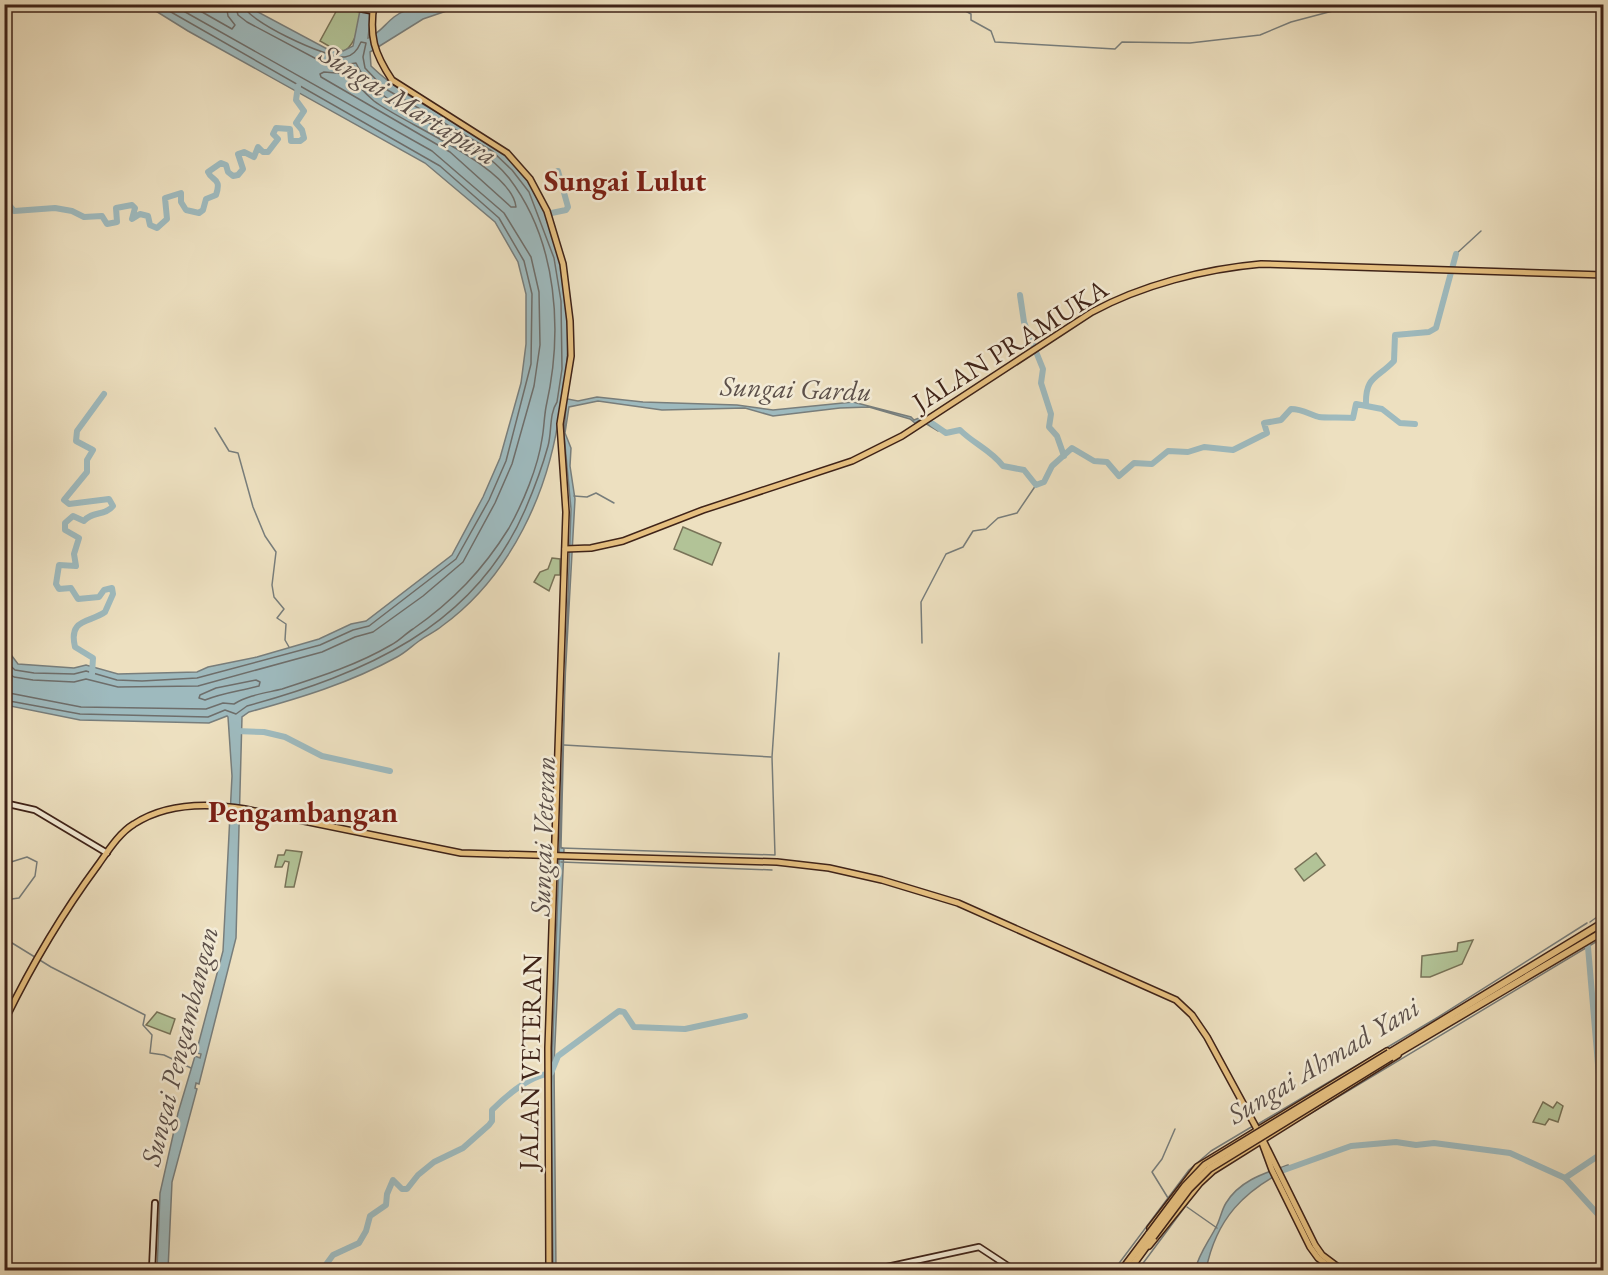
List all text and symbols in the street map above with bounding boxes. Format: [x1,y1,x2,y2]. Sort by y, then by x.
water label: Sungai Martapura [313,35,504,173]
district label: Sungai Lulut [544,161,707,200]
street label: JALAN PRAMUKA [904,271,1115,420]
water label: Sungai Gardu [719,367,872,409]
water label: Sungai Veteran [521,755,563,918]
district label: Pengambangan [208,792,398,831]
water label: Sungai Pengambangan [132,923,226,1170]
street label: JALAN VETERAN [511,953,549,1172]
water label: Sungai Ahmad Yani [1219,988,1427,1132]

